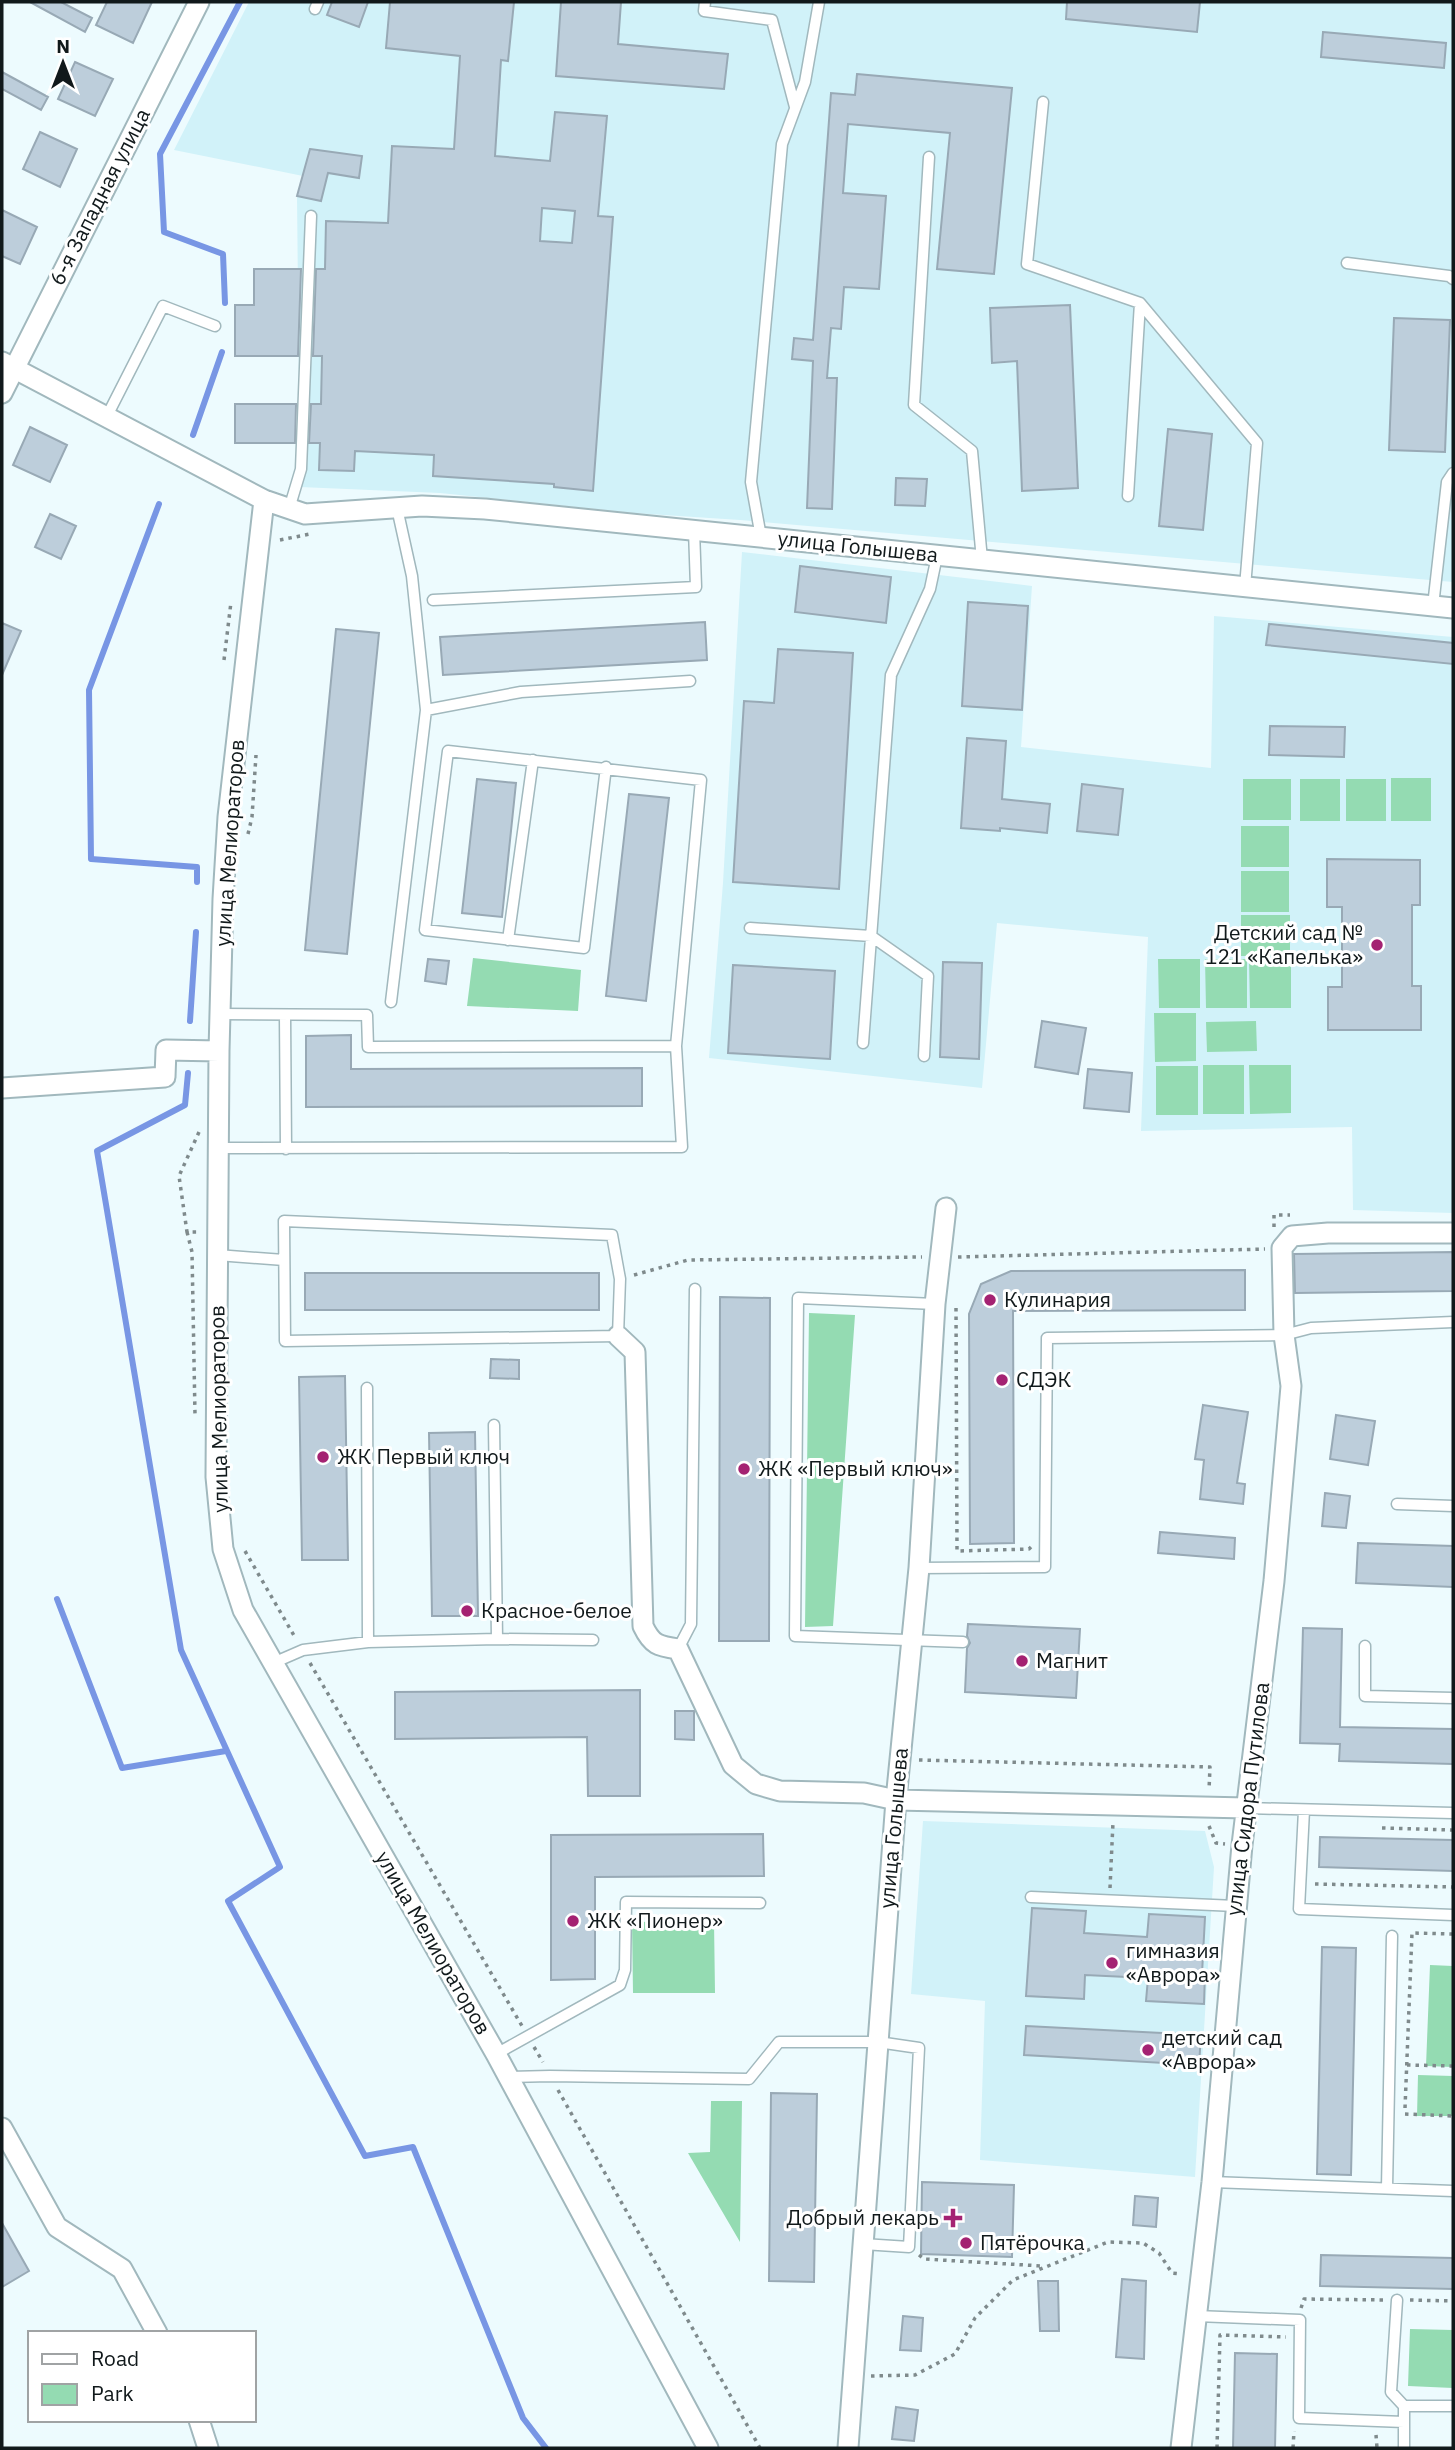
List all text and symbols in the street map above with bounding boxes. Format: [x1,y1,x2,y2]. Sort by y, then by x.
north arrow [28,28,98,98]
text: N [56,34,70,58]
street label: 6-я Западная улица [42,103,156,290]
street label: улица Голышева [776,524,940,568]
street label: улица Мелиораторов [208,738,250,948]
place label: Детский сад № 121 «Капелька» [1205,918,1363,970]
marker: Детский сад № 121 «Капелька» [1369,937,1385,953]
place label: Кулинария [1004,1285,1111,1313]
marker: Кулинария [982,1292,998,1308]
street label: улица Мелиораторов [202,1305,234,1513]
place label: СДЭК [1016,1365,1071,1393]
marker: СДЭК [994,1372,1010,1388]
place label: ЖК Первый ключ [337,1442,510,1470]
marker: ЖК Первый ключ [315,1449,331,1465]
place label: ЖК «Первый ключ» [758,1454,953,1482]
marker: ЖК «Первый ключ» [736,1461,752,1477]
place label: Красное-белое [481,1596,632,1624]
marker: Красное-белое [459,1603,475,1619]
place label: Магнит [1036,1646,1108,1674]
marker: Магнит [1014,1653,1030,1669]
street label: улица Сидора Путилова [1219,1681,1275,1917]
street label: улица Голышева [872,1746,914,1910]
street label: улица Мелиораторов [370,1846,498,2039]
place label: ЖК «Пионер» [587,1906,723,1934]
marker: ЖК «Пионер» [565,1913,581,1929]
place label: гимназия «Аврора» [1126,1936,1220,1988]
marker: гимназия «Аврора» [1104,1955,1120,1971]
place label: детский сад «Аврора» [1162,2023,1282,2075]
marker: детский сад «Аврора» [1140,2042,1156,2058]
place label: Добрый лекарь [786,2203,939,2231]
marker: Добрый лекарь [945,2210,961,2226]
place label: Пятёрочка [980,2228,1085,2256]
marker: Пятёрочка [958,2235,974,2251]
legend [28,2331,256,2422]
text: Road [91,2344,139,2372]
text: Park [91,2379,134,2407]

